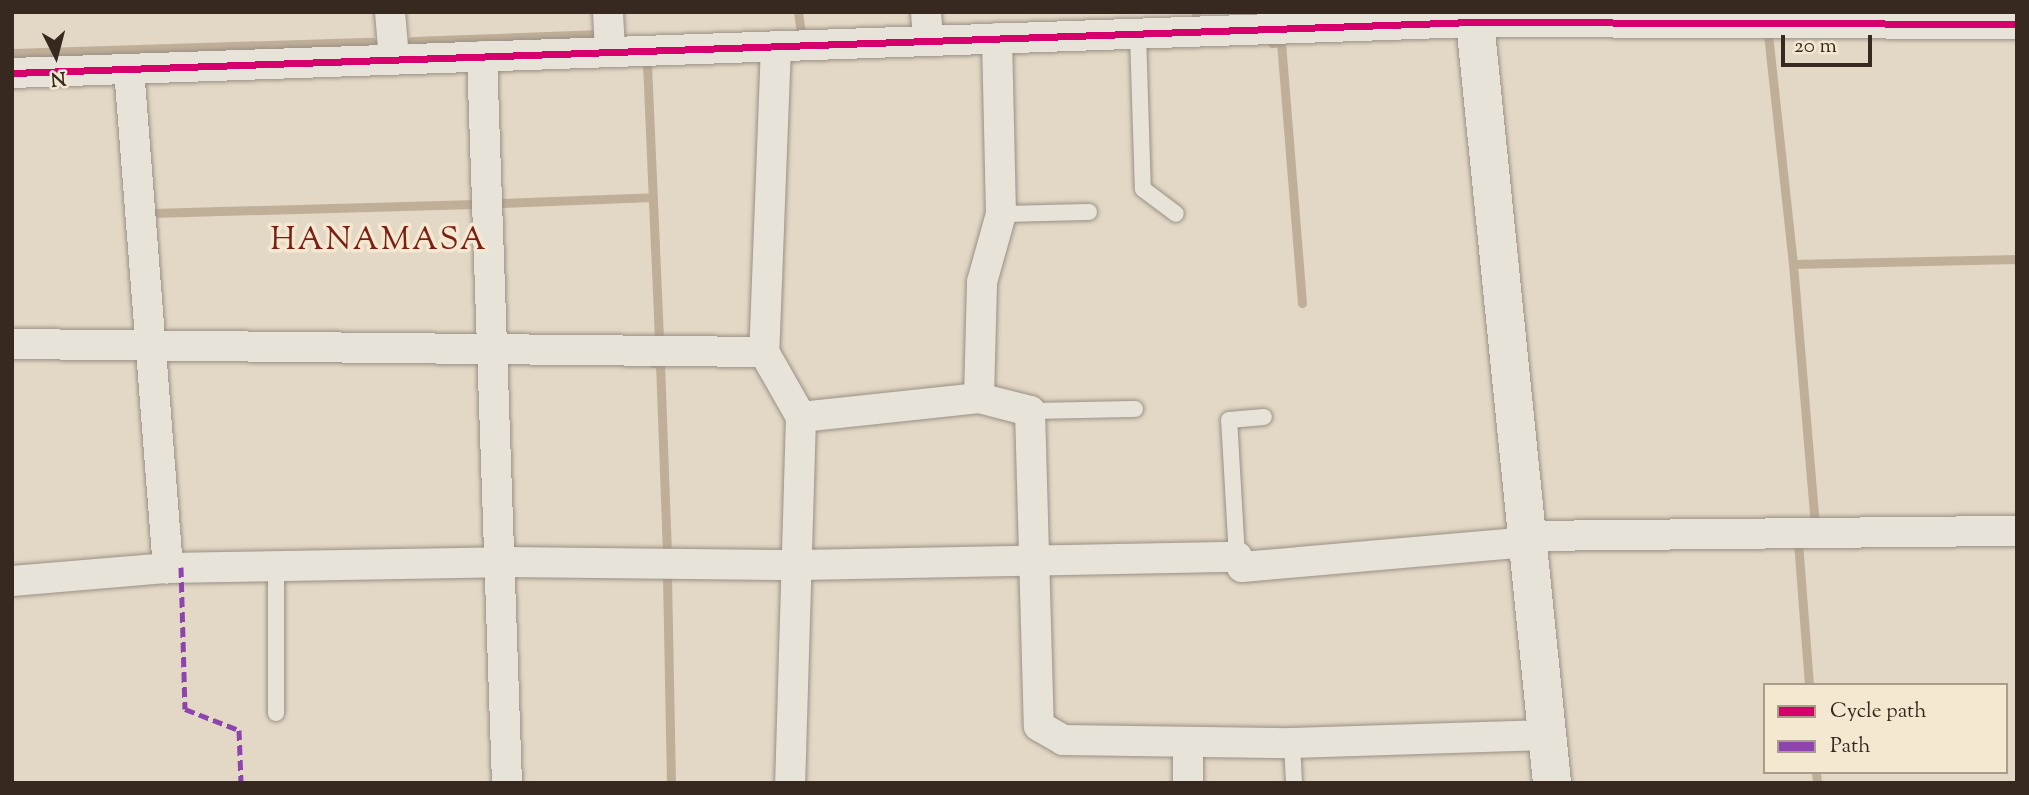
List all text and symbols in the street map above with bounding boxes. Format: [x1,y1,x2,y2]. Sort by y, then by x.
north arrow [21,21,91,91]
scale bar [1784,21,1875,65]
text: 20 m [1794,32,1837,62]
text: N [49,63,67,92]
district label: HANAMASA [271,222,487,260]
legend [1763,683,2008,774]
text: Cycle path [1830,697,1927,727]
text: Path [1830,732,1871,762]

